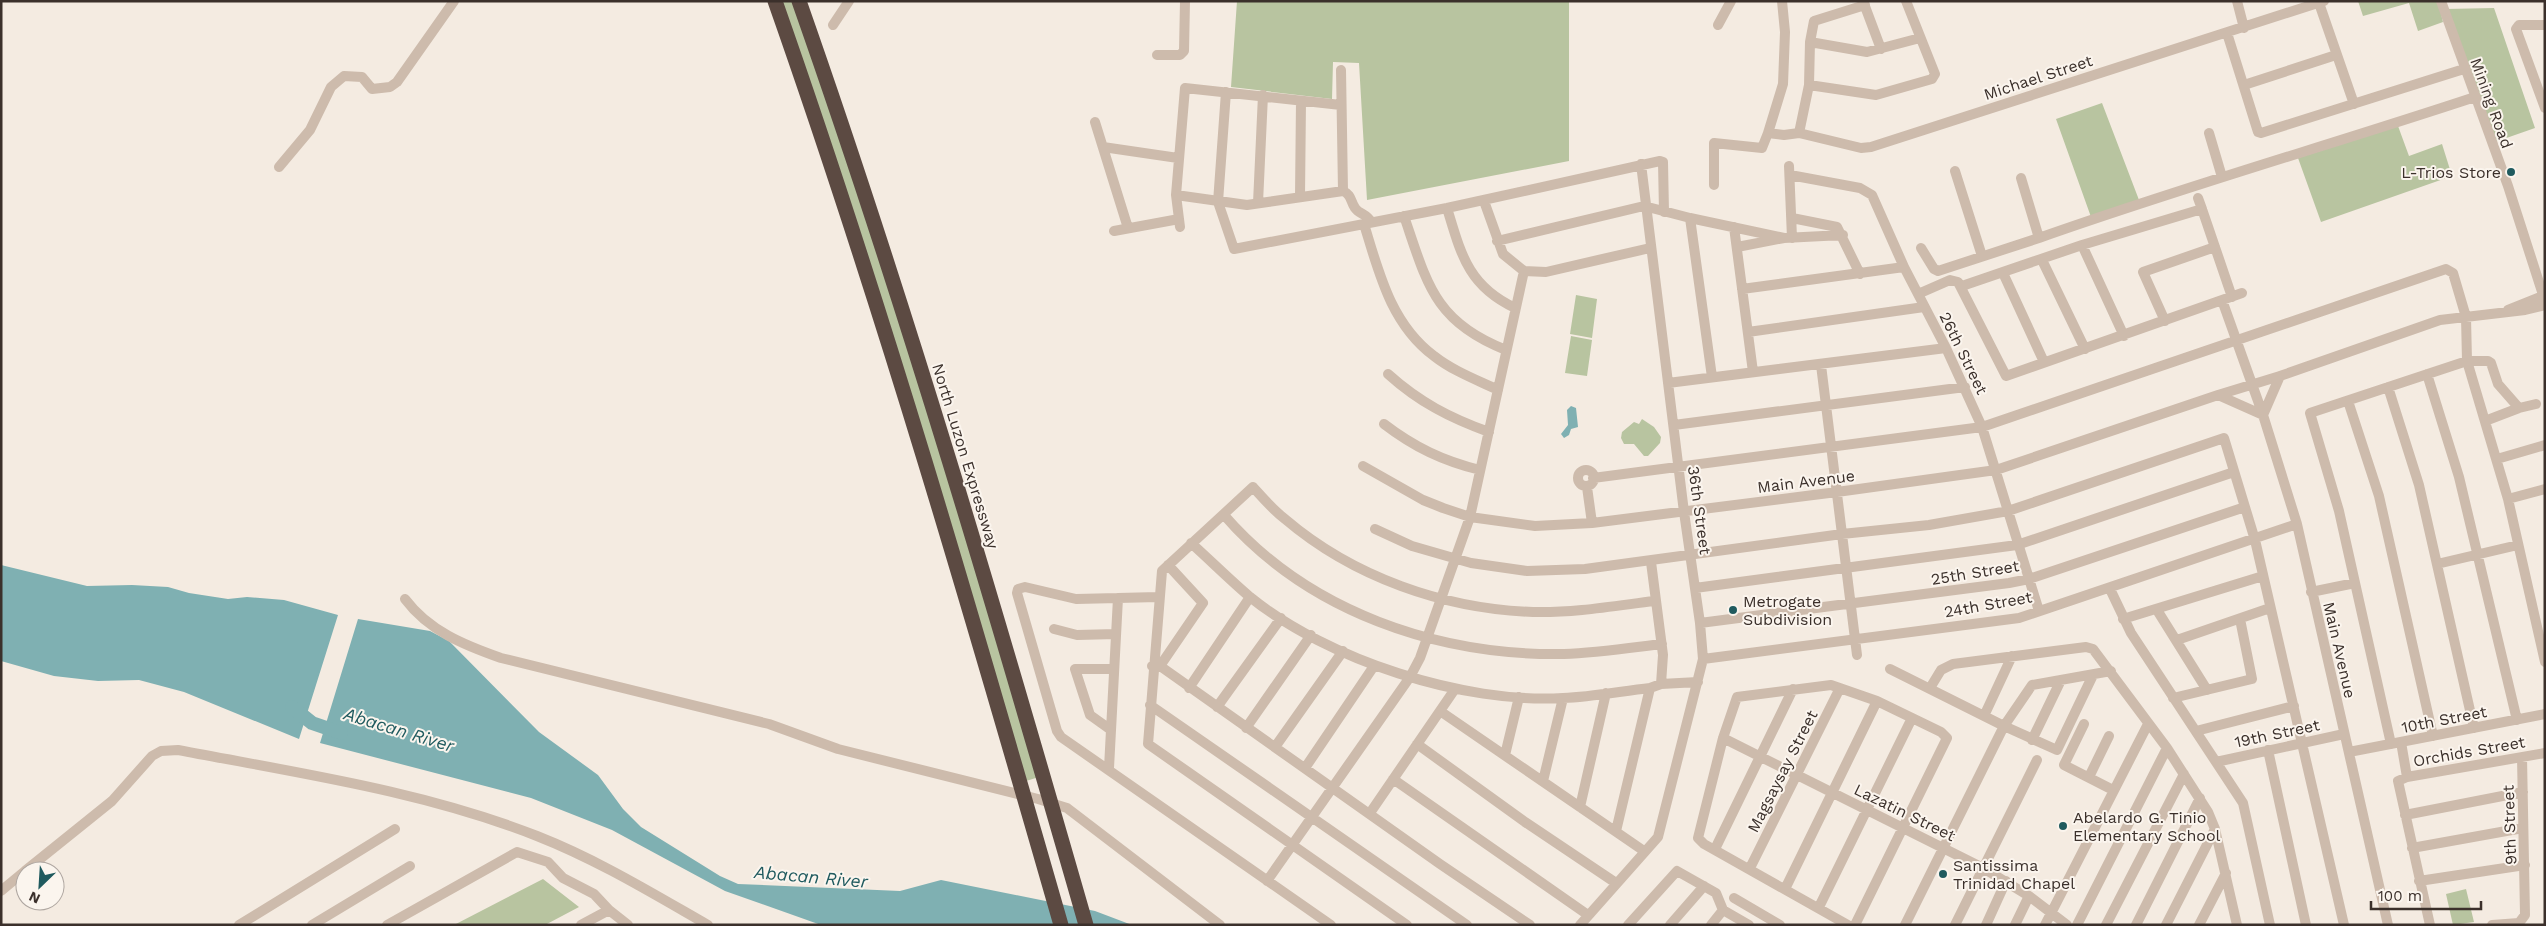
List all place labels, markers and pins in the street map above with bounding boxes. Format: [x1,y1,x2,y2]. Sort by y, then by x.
place label: L-Trios Store [2401,163,2501,182]
marker: L-Trios Store [2505,166,2517,178]
place label: Metrogate Subdivision [1743,592,1832,629]
marker: Metrogate Subdivision [1727,604,1739,616]
place label: Abelardo G. Tinio Elementary School [2073,808,2221,845]
marker: Abelardo G. Tinio Elementary School [2057,820,2069,832]
place label: Santissima Trinidad Chapel [1953,856,2075,893]
marker: Santissima Trinidad Chapel [1937,868,1949,880]

